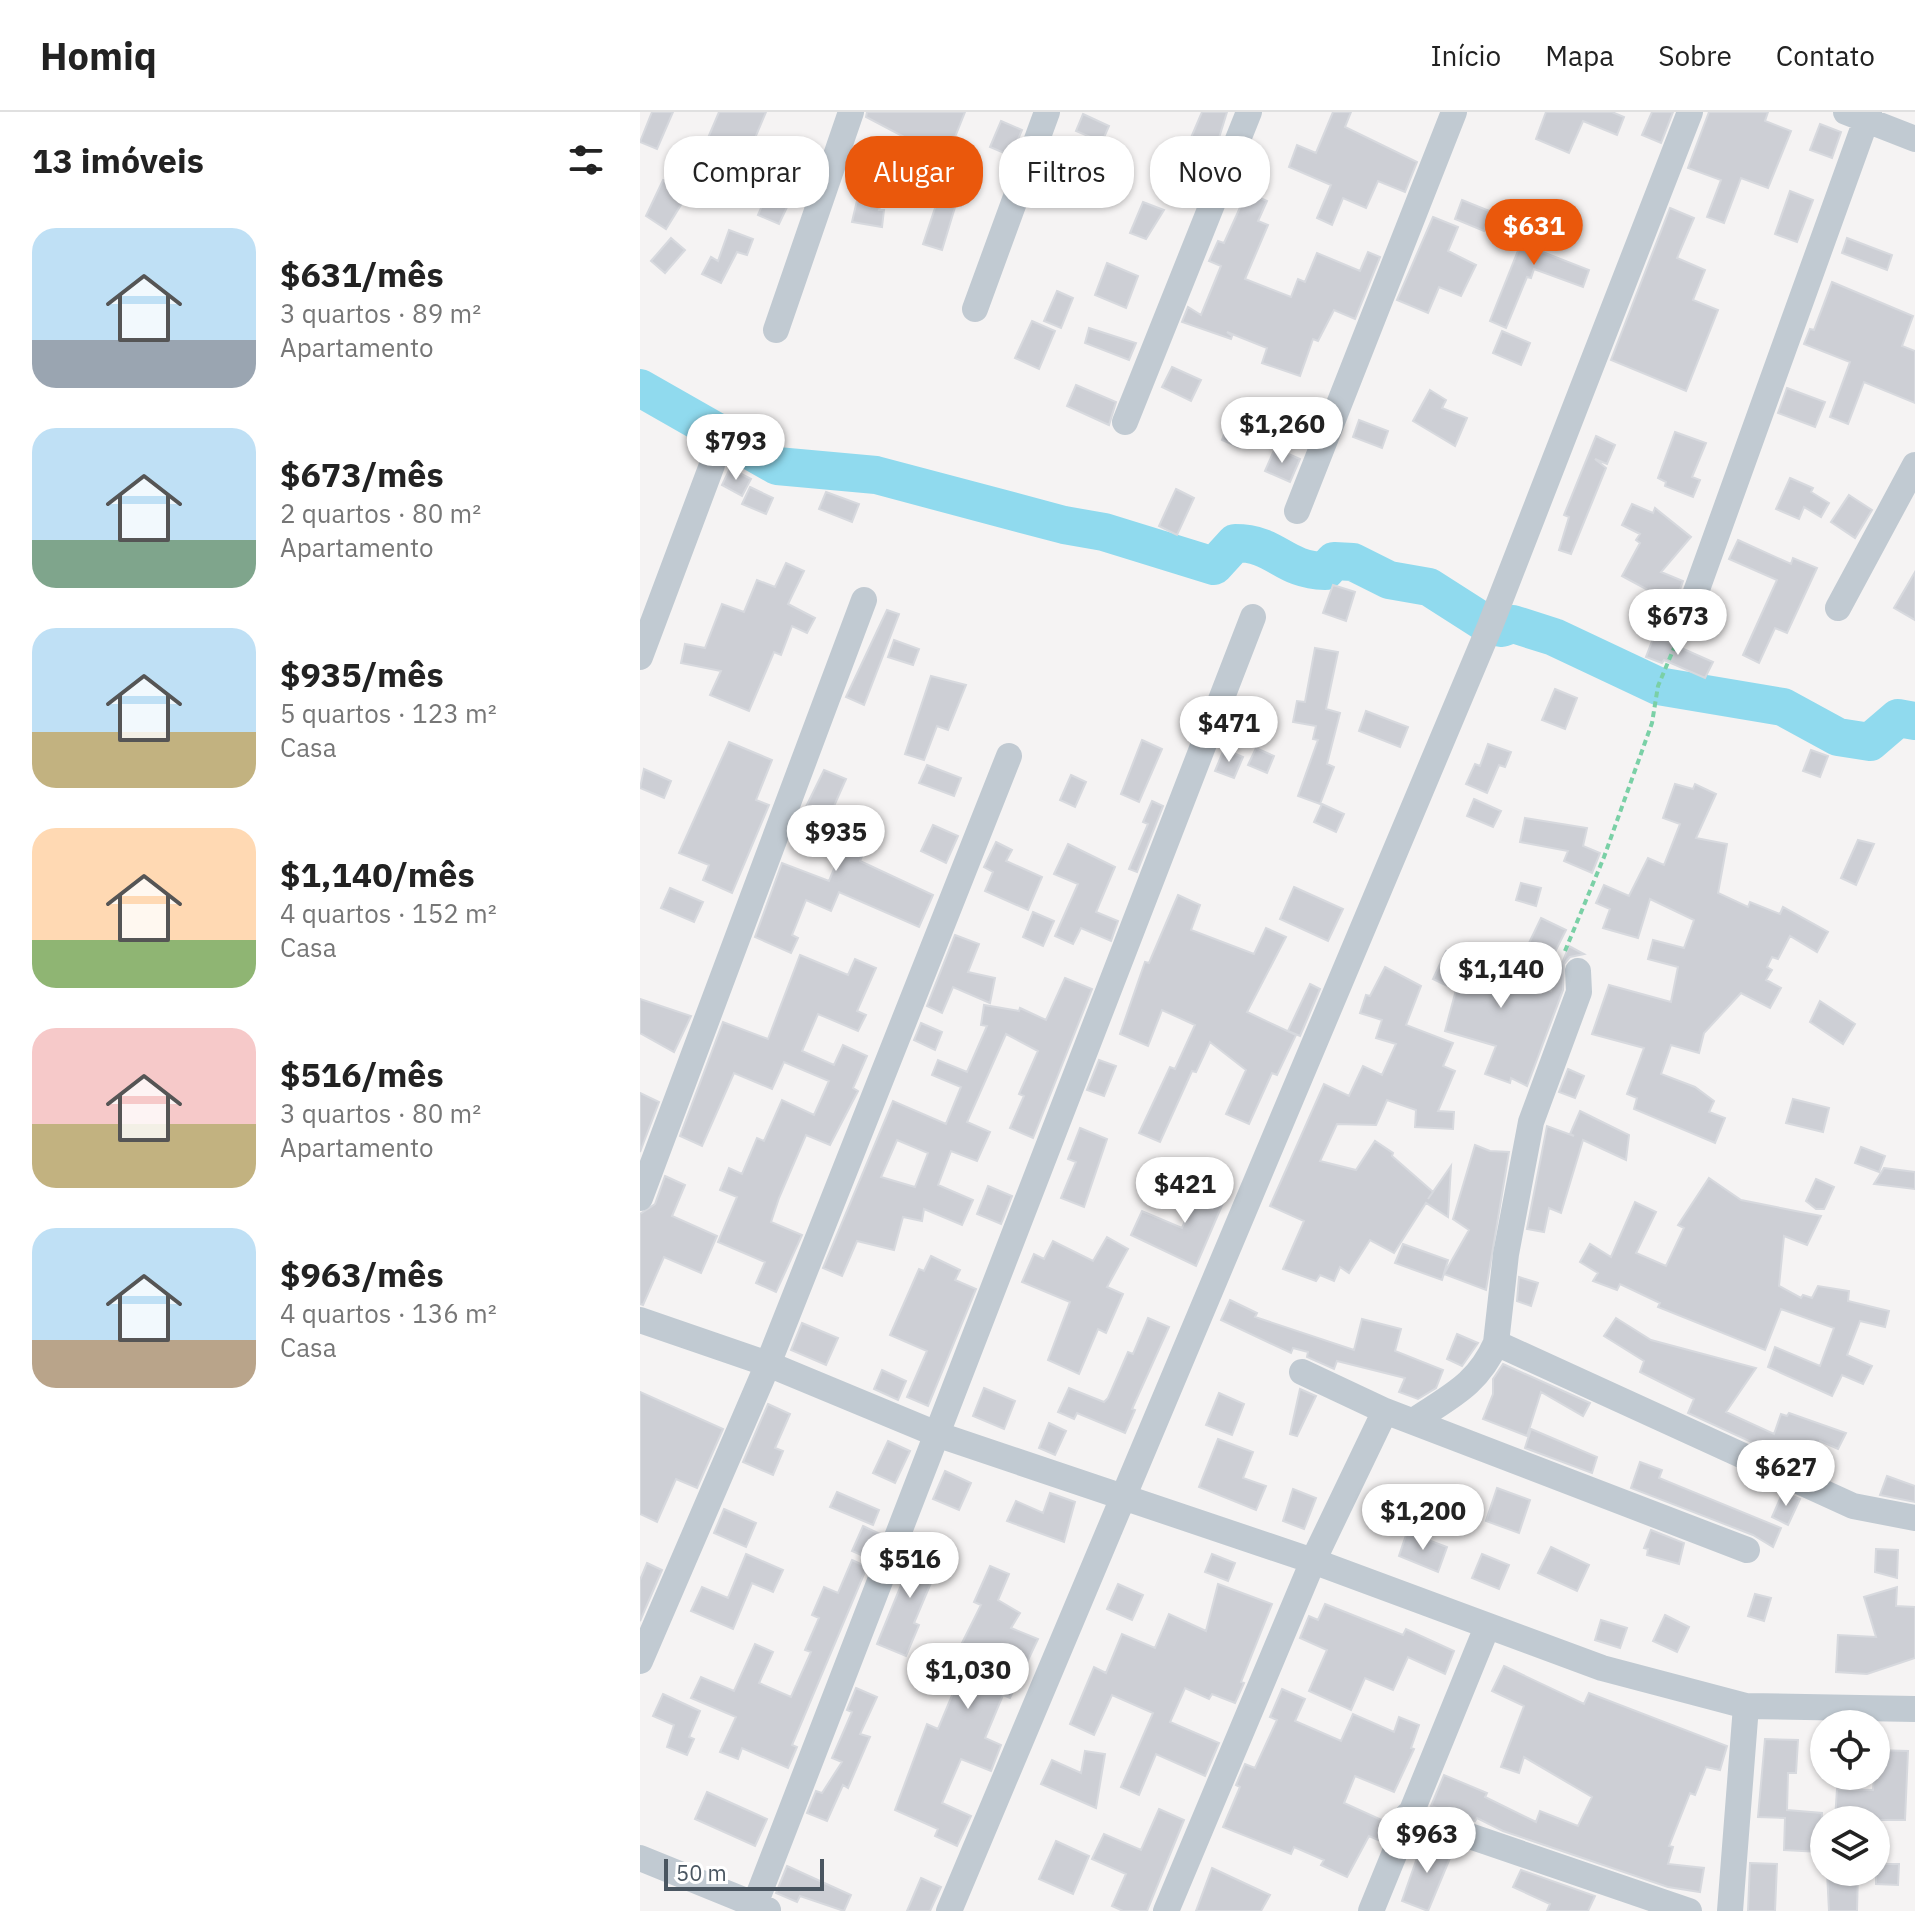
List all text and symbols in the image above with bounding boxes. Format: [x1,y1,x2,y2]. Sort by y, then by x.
text: Homiq [40,31,157,80]
text: Início [1430,37,1501,74]
text: Mapa [1545,37,1614,74]
text: Sobre [1658,37,1732,74]
text: Contato [1776,37,1875,74]
chip: Comprar [664,136,829,208]
chip: Alugar [845,136,983,208]
chip: Filtros [999,136,1134,208]
chip: Novo [1150,136,1270,208]
text: 13 imóveis [32,138,204,182]
icon: filters [564,138,608,182]
pin: $631 [1487,199,1581,267]
text: $631 [1503,208,1565,242]
text: $631/mês [280,252,444,296]
icon: home [96,260,192,356]
text: 3 quartos · 89 m² [280,296,481,330]
text: Apartamento [280,330,434,364]
pin: $1,260 [1217,397,1347,465]
text: $1,260 [1239,406,1325,440]
pin: $793 [689,414,783,482]
text: $793 [705,423,767,457]
text: $673/mês [280,452,444,496]
icon: home [96,460,192,556]
text: 2 quartos · 80 m² [280,496,481,530]
text: Apartamento [280,530,434,564]
pin: $673 [1631,589,1725,657]
text: $673 [1647,598,1709,632]
text: $935/mês [280,652,444,696]
icon: home [96,660,192,756]
text: 5 quartos · 123 m² [280,696,497,730]
pin: $471 [1182,696,1276,764]
text: $471 [1198,705,1260,739]
text: Casa [280,730,337,764]
pin: $935 [789,805,883,873]
text: $935 [805,814,867,848]
text: $1,140/mês [280,852,475,896]
icon: home [96,860,192,956]
text: 4 quartos · 152 m² [280,896,497,930]
text: Casa [280,930,337,964]
pin: $1,140 [1436,942,1566,1010]
text: $1,140 [1458,951,1544,985]
text: $516/mês [280,1052,444,1096]
icon: home [96,1060,192,1156]
text: 3 quartos · 80 m² [280,1096,481,1130]
text: Apartamento [280,1130,434,1164]
pin: $421 [1138,1157,1232,1225]
text: $421 [1154,1166,1216,1200]
text: $963/mês [280,1252,444,1296]
icon: home [96,1260,192,1356]
text: 4 quartos · 136 m² [280,1296,497,1330]
text: Casa [280,1330,337,1364]
pin: $627 [1739,1440,1833,1508]
text: $627 [1755,1449,1817,1483]
pin: $1,200 [1358,1484,1488,1552]
text: $1,200 [1380,1493,1466,1527]
pin: $516 [863,1532,957,1600]
text: $516 [879,1541,941,1575]
pin: $1,030 [903,1643,1033,1711]
text: $1,030 [925,1652,1011,1686]
map controls [1810,1710,1890,1886]
button: locate [1810,1710,1890,1790]
button: layers [1810,1806,1890,1886]
pin: $963 [1380,1807,1474,1875]
text: $963 [1396,1816,1458,1850]
scale bar [664,1855,824,1891]
text: 50 m [676,1858,727,1887]

